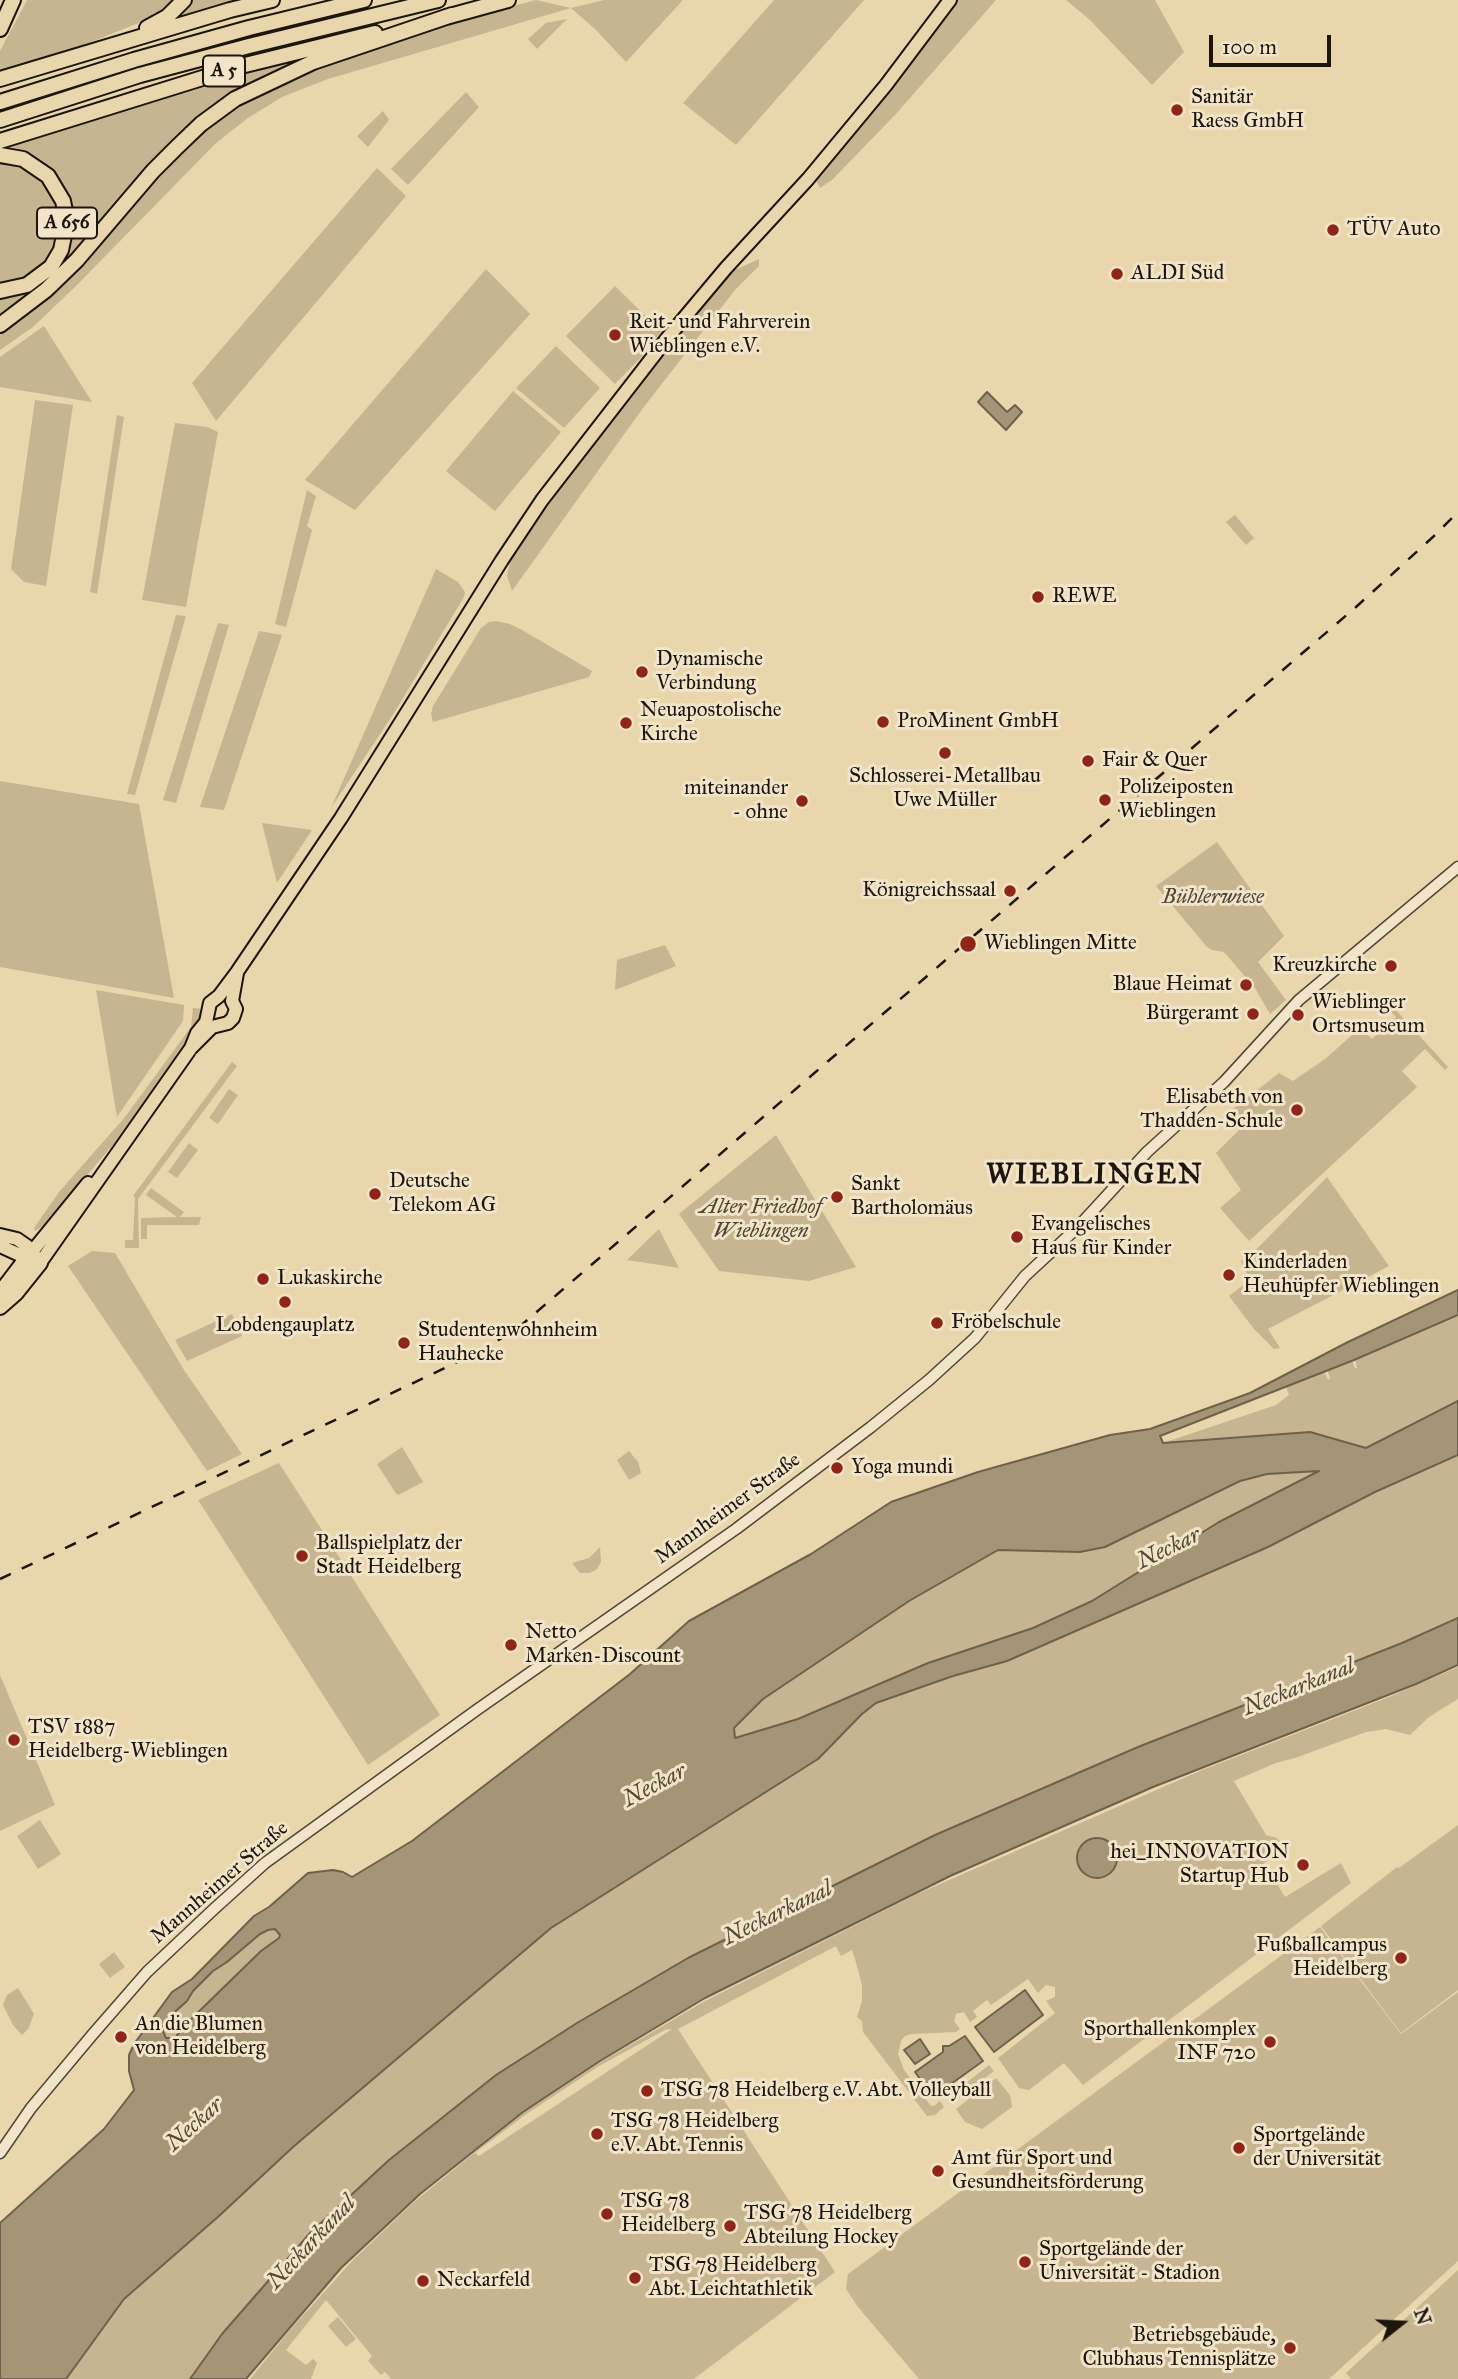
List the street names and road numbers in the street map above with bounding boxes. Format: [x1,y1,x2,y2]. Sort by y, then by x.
road number: A 5 [203,55,245,86]
road number: A 656 [37,208,97,238]
street label: Mannheimer Straße [650,1448,806,1570]
street label: Mannheimer Straße [146,1816,294,1950]

